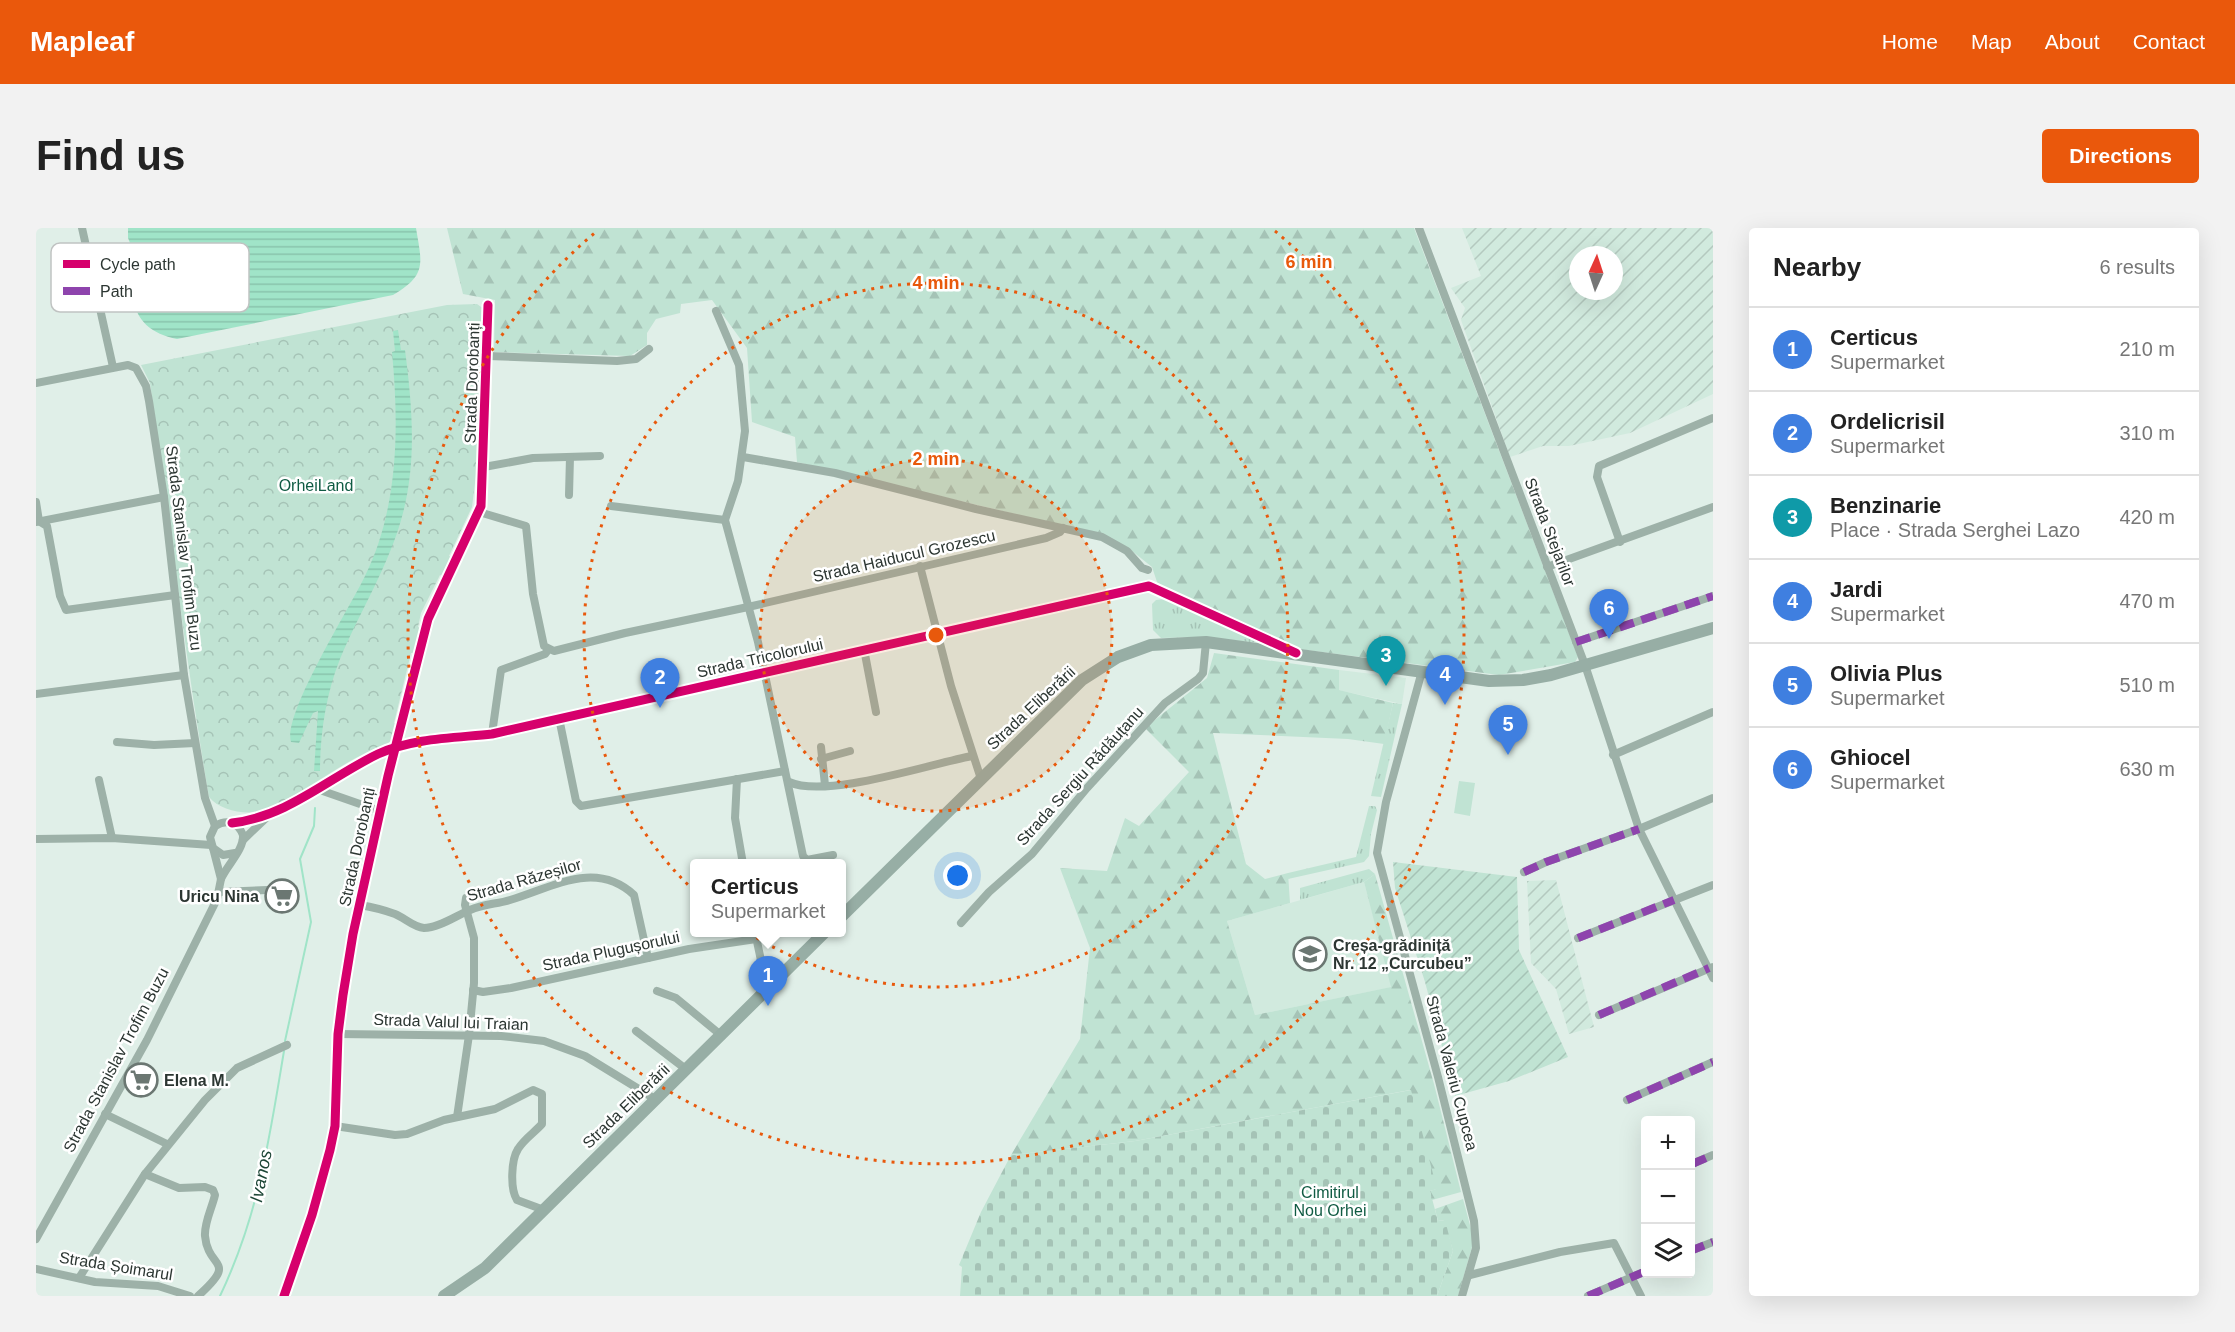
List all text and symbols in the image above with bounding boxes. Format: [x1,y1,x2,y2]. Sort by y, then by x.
text: Mapleaf [30,26,134,57]
text: Home [1882,30,1938,53]
text: Map [1971,30,2012,53]
text: About [2045,30,2100,53]
text: Contact [2133,30,2205,53]
button: Directions [2042,129,2199,183]
text: Find us [36,132,185,179]
legend [51,243,249,312]
north arrow [1569,246,1623,300]
text: 6 min [1285,252,1333,272]
text: Nearby [1773,252,1861,282]
text: Cycle path [100,256,176,273]
text: 6 results [2099,256,2175,278]
text: 4 min [912,273,960,293]
text: Path [100,283,133,300]
street label: Strada Dorobanți [461,322,483,444]
text: Certicus [1830,325,1918,350]
text: 1 [1787,338,1798,360]
text: 210 m [2119,338,2175,360]
text: Supermarket [1830,351,1945,373]
text: Ordelicrisil [1830,409,1945,434]
text: 2 [1787,422,1798,444]
text: 310 m [2119,422,2175,444]
text: Supermarket [1830,435,1945,457]
street label: Strada Stanislav Trofim Buzu [163,445,205,651]
text: 2 min [912,449,960,469]
street label: Strada Stejarilor [1522,475,1579,589]
park label: OrheiLand [279,477,353,494]
text: Benzinarie [1830,493,1941,518]
text: 3 [1787,506,1798,528]
text: 420 m [2119,506,2175,528]
text: Place · Strada Serghei Lazo [1830,519,2080,541]
street label: Strada Haiducul Grozescu [811,527,997,585]
text: Jardi [1830,577,1883,602]
pin: 6 [1590,590,1628,639]
text: 4 [1787,590,1798,612]
text: 470 m [2119,590,2175,612]
text: Supermarket [1830,603,1945,625]
centre of rings [926,625,946,645]
street label: Strada Tricolorului [695,635,825,681]
pin: 3 [1366,636,1406,686]
pin: 4 [1426,656,1464,705]
pin: 2 [640,658,680,708]
text: Olivia Plus [1830,661,1943,686]
street label: Strada Eliberării [984,663,1078,753]
text: 5 [1787,674,1798,696]
text: 510 m [2119,674,2175,696]
text: Supermarket [1830,687,1945,709]
street label: Strada Sergiu Rădăuțanu [1013,703,1147,849]
pin: 5 [1488,706,1528,755]
text: Ghiocel [1830,745,1911,770]
text: 6 [1787,758,1798,780]
text: 630 m [2119,758,2175,780]
text: Supermarket [1830,771,1945,793]
street label: Strada Dorobanți [336,786,378,908]
street label: Strada Răzeșilor [465,855,584,904]
popup [690,859,846,937]
your location [943,861,972,890]
text: Certicus [711,874,799,899]
supermarket icon: Uricu Nina [264,878,300,914]
place label: Uricu Nina [179,888,259,905]
text: Supermarket [711,900,825,922]
street label: Strada Plugușorului [541,928,681,974]
school or university icon: Creșa-grădiniță Nr. 12 „Curcubeu” [1292,936,1328,972]
place label: Creșa-grădiniță Nr. 12 „Curcubeu” [1333,937,1472,972]
pin: 1 [748,956,788,1006]
street label: Strada Stanislav Trofim Buzu [60,965,172,1155]
street label: Strada Valeriu Cupcea [1423,994,1481,1152]
street label: Strada Valul lui Traian [373,1011,529,1033]
street label: Strada Eliberării [579,1060,673,1152]
supermarket icon: Elena M. [123,1062,159,1098]
place label: Elena M. [164,1072,229,1089]
map controls [1641,1116,1695,1278]
button: + [1641,1116,1695,1170]
water label: Ivanos [246,1148,276,1204]
button: − [1641,1170,1695,1224]
park label: Cimitirul Nou Orhei [1294,1184,1366,1219]
button: layers [1641,1224,1695,1278]
street label: Strada Șoimarul [58,1249,174,1283]

